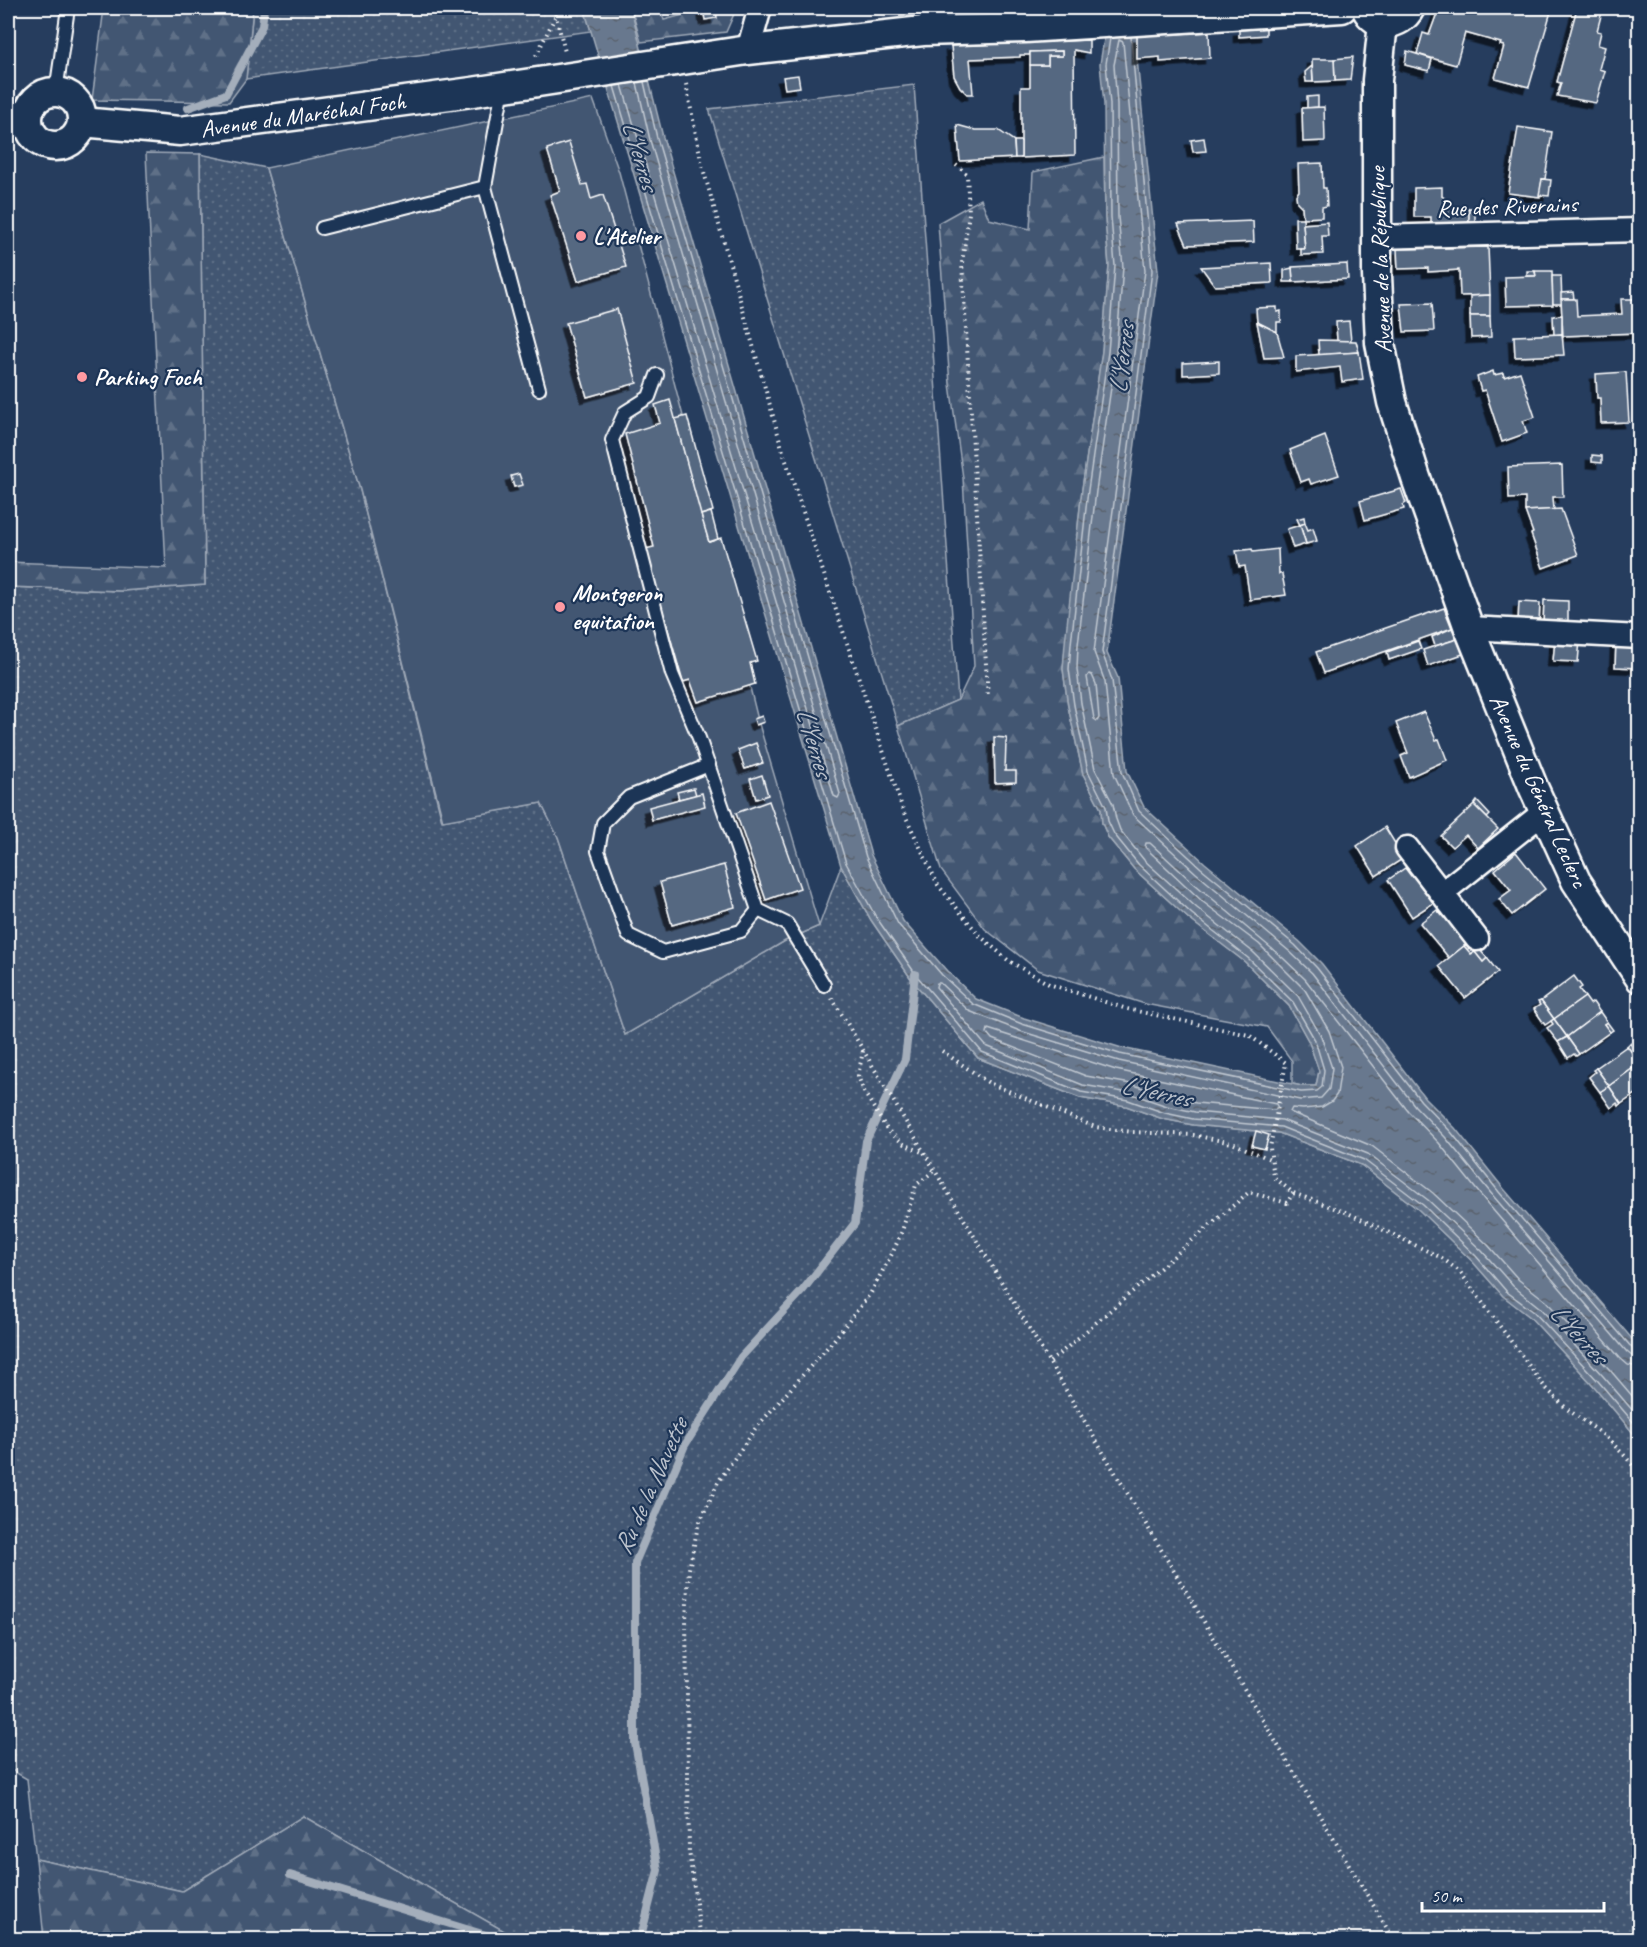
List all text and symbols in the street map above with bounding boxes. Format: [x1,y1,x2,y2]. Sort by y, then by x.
street label: Avenue du Maréchal Foch [199,86,408,144]
water label: L'Yerres [614,117,668,197]
street label: Avenue de la République [1362,164,1398,354]
street label: Rue des Riverains [1436,188,1580,223]
place label: L'Atelier [593,221,662,251]
marker: L'Atelier [574,229,588,243]
water label: L'Yerres [1101,317,1143,395]
place label: Parking Foch [94,362,203,392]
marker: Parking Foch [75,370,89,384]
place label: Montgeron equitation [572,578,663,636]
marker: Montgeron equitation [553,600,567,614]
street label: Avenue du Général Leclerc [1483,690,1596,893]
water label: L'Yerres [788,704,842,784]
water label: L'Yerres [1118,1068,1198,1116]
water label: L'Yerres [1543,1296,1617,1373]
water label: Ru de la Navette [606,1410,696,1559]
scale bar [1422,1875,1604,1913]
text: 50 m [1431,1885,1464,1907]

